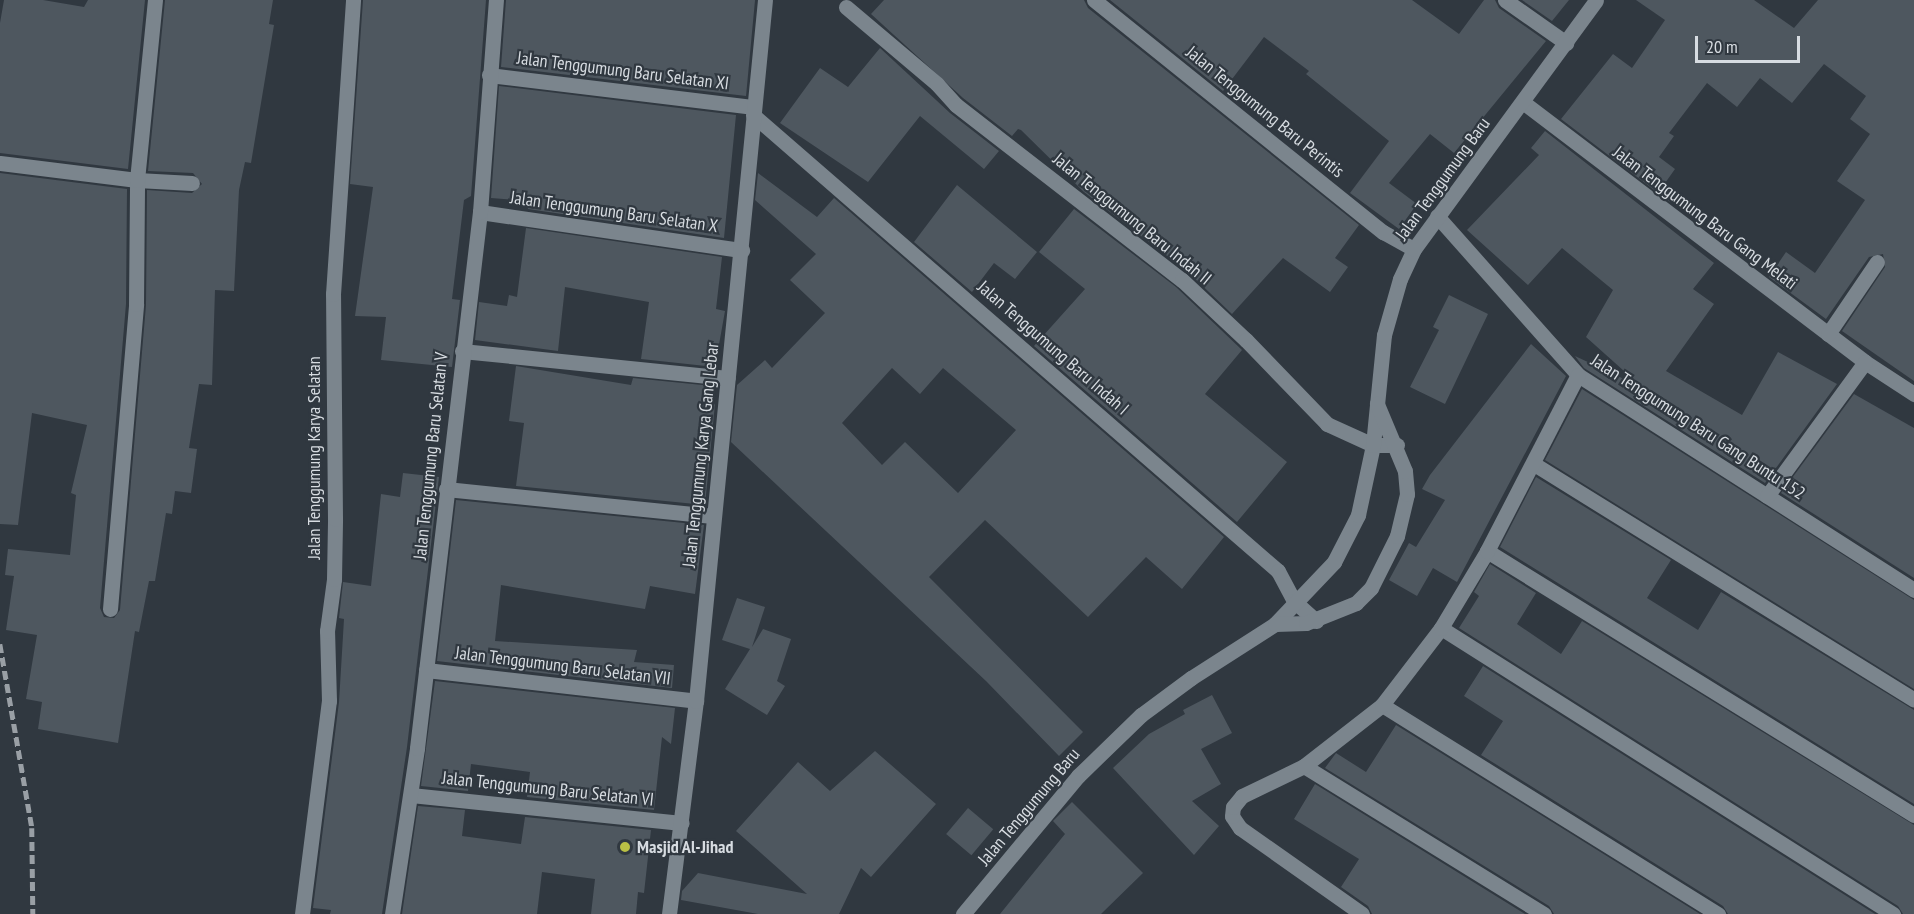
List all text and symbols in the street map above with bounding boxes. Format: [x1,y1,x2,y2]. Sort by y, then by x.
scale bar [1698,24,1803,62]
text: 20 m [1706,35,1738,58]
street label: Jalan Tenggumung Baru Perintis [1181,41,1349,183]
street label: Jalan Tenggumung Baru Selatan XI [515,47,731,95]
street label: Jalan Tenggumung Baru [1391,113,1495,245]
street label: Jalan Tenggumung Baru Gang Melati [1608,142,1802,294]
street label: Jalan Tenggumung Baru Indah II [1048,148,1216,290]
street label: Jalan Tenggumung Baru Selatan X [508,187,720,237]
street label: Jalan Tenggumung Baru Indah I [973,276,1133,420]
street label: Jalan Tenggumung Karya Gang Lebar [678,341,724,569]
street label: Jalan Tenggumung Baru Gang Buntu 152 [1587,349,1809,505]
street label: Jalan Tenggumung Baru Selatan V [409,351,453,561]
street label: Jalan Tenggumung Karya Selatan [303,356,325,560]
street label: Jalan Tenggumung Baru Selatan VII [454,642,672,690]
street label: Jalan Tenggumung Baru [973,744,1085,870]
street label: Jalan Tenggumung Baru Selatan VI [441,767,655,811]
place label: Masjid Al-Jihad [637,836,734,858]
marker: Masjid Al-Jihad [618,840,632,854]

